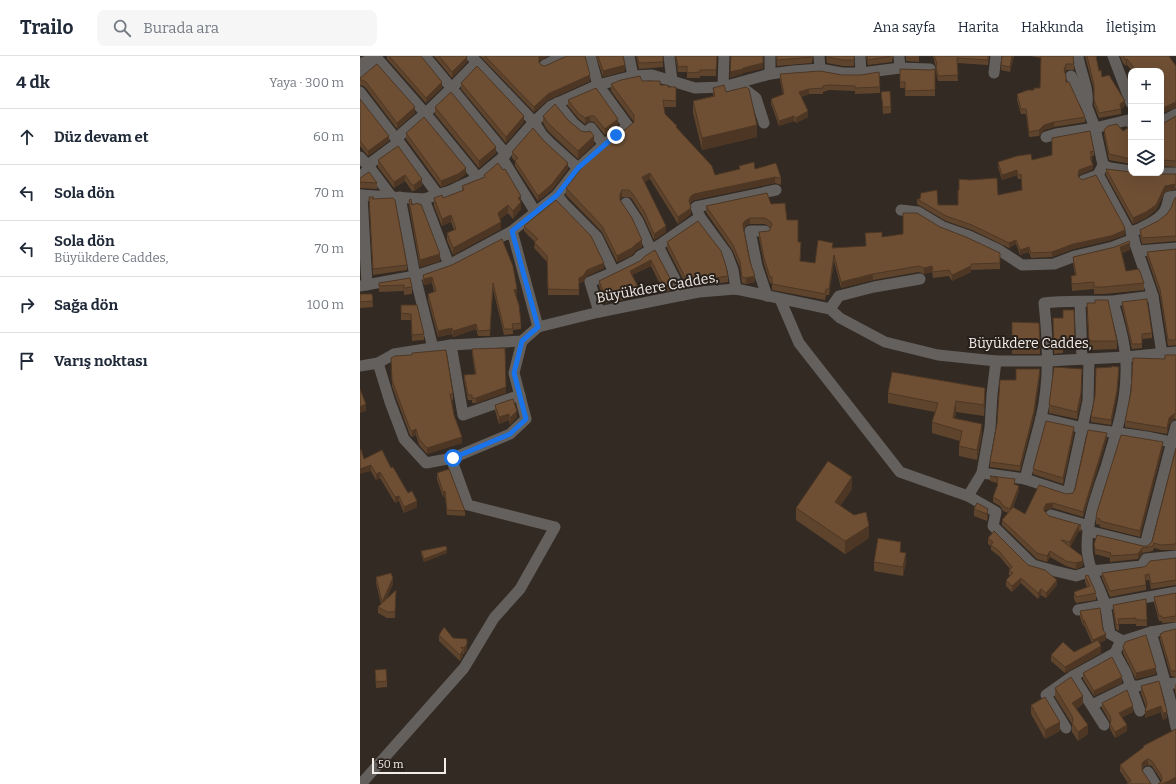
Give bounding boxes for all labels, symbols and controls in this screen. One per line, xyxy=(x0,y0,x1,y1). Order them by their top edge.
search box xyxy=(97,10,377,46)
text: Trailo xyxy=(20,16,73,39)
icon: search xyxy=(111,17,133,39)
text: Burada ara xyxy=(143,19,219,37)
text: Ana sayfa xyxy=(873,19,936,36)
text: Harita xyxy=(958,19,999,36)
text: Hakkında xyxy=(1021,19,1084,36)
text: İletişim xyxy=(1106,19,1156,36)
map controls xyxy=(1128,68,1164,176)
button: + xyxy=(1128,68,1164,104)
text: 4 dk xyxy=(16,72,50,93)
text: Yaya · 300 m xyxy=(269,75,344,90)
button: − xyxy=(1128,104,1164,140)
icon: ahead xyxy=(16,126,38,148)
route end xyxy=(607,126,625,144)
text: Düz devam et xyxy=(54,128,149,146)
text: 60 m xyxy=(313,129,344,144)
button: layers xyxy=(1128,140,1164,176)
icon: left xyxy=(16,182,38,204)
text: Sola dön xyxy=(54,184,115,202)
text: 70 m xyxy=(314,185,344,200)
text: Sola dön xyxy=(54,232,115,250)
icon: left xyxy=(16,238,38,260)
text: 70 m xyxy=(314,241,344,256)
text: Büyükdere Caddes, xyxy=(54,250,169,265)
street label: Büyükdere Caddes, xyxy=(595,268,719,307)
icon: right xyxy=(16,294,38,316)
text: Sağa dön xyxy=(54,296,118,314)
text: 100 m xyxy=(307,297,344,312)
street label: Büyükdere Caddes, xyxy=(968,335,1092,352)
icon: arrive xyxy=(16,350,38,372)
text: Varış noktası xyxy=(54,352,147,370)
route start xyxy=(444,449,462,467)
scale bar xyxy=(372,756,446,775)
text: 50 m xyxy=(378,758,404,771)

